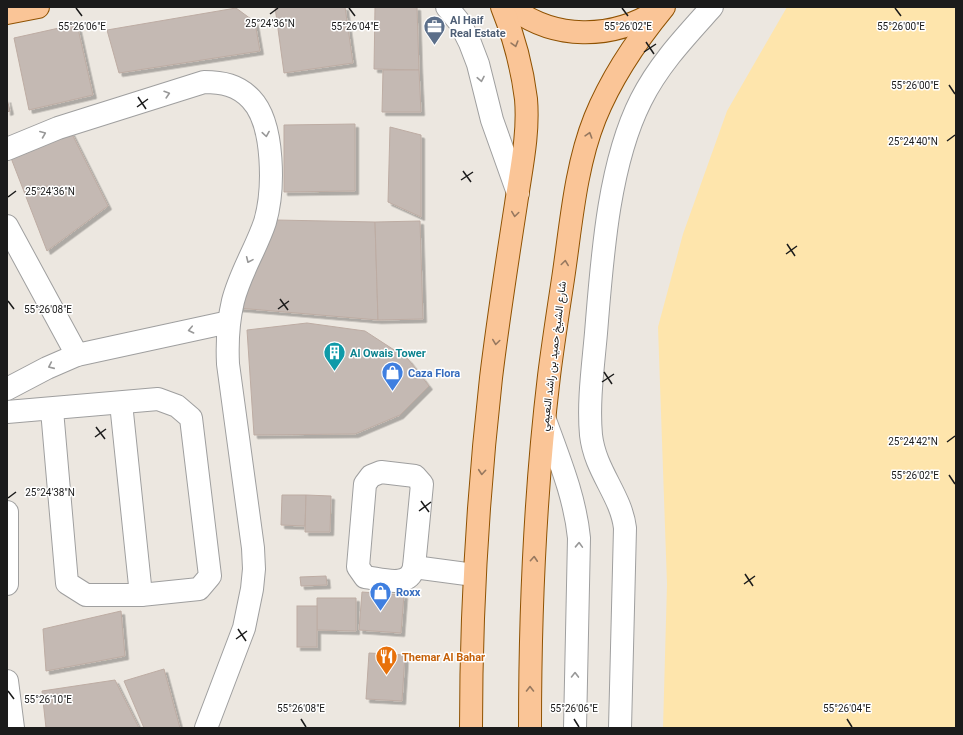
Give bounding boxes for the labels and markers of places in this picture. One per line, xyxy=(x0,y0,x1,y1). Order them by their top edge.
office icon: Al Haif Real Estate xyxy=(421,13,447,46)
place label: Al Haif Real Estate xyxy=(450,14,506,40)
building icon: Al Owais Tower xyxy=(321,340,347,373)
place label: Al Owais Tower xyxy=(350,347,426,360)
shop icon: Caza Flora xyxy=(380,360,406,393)
place label: Caza Flora xyxy=(408,367,460,380)
shop icon: Roxx xyxy=(368,579,394,612)
place label: Roxx xyxy=(396,586,421,599)
restaurant icon: Themar Al Bahar xyxy=(373,644,399,677)
place label: Themar Al Bahar xyxy=(402,651,485,664)

